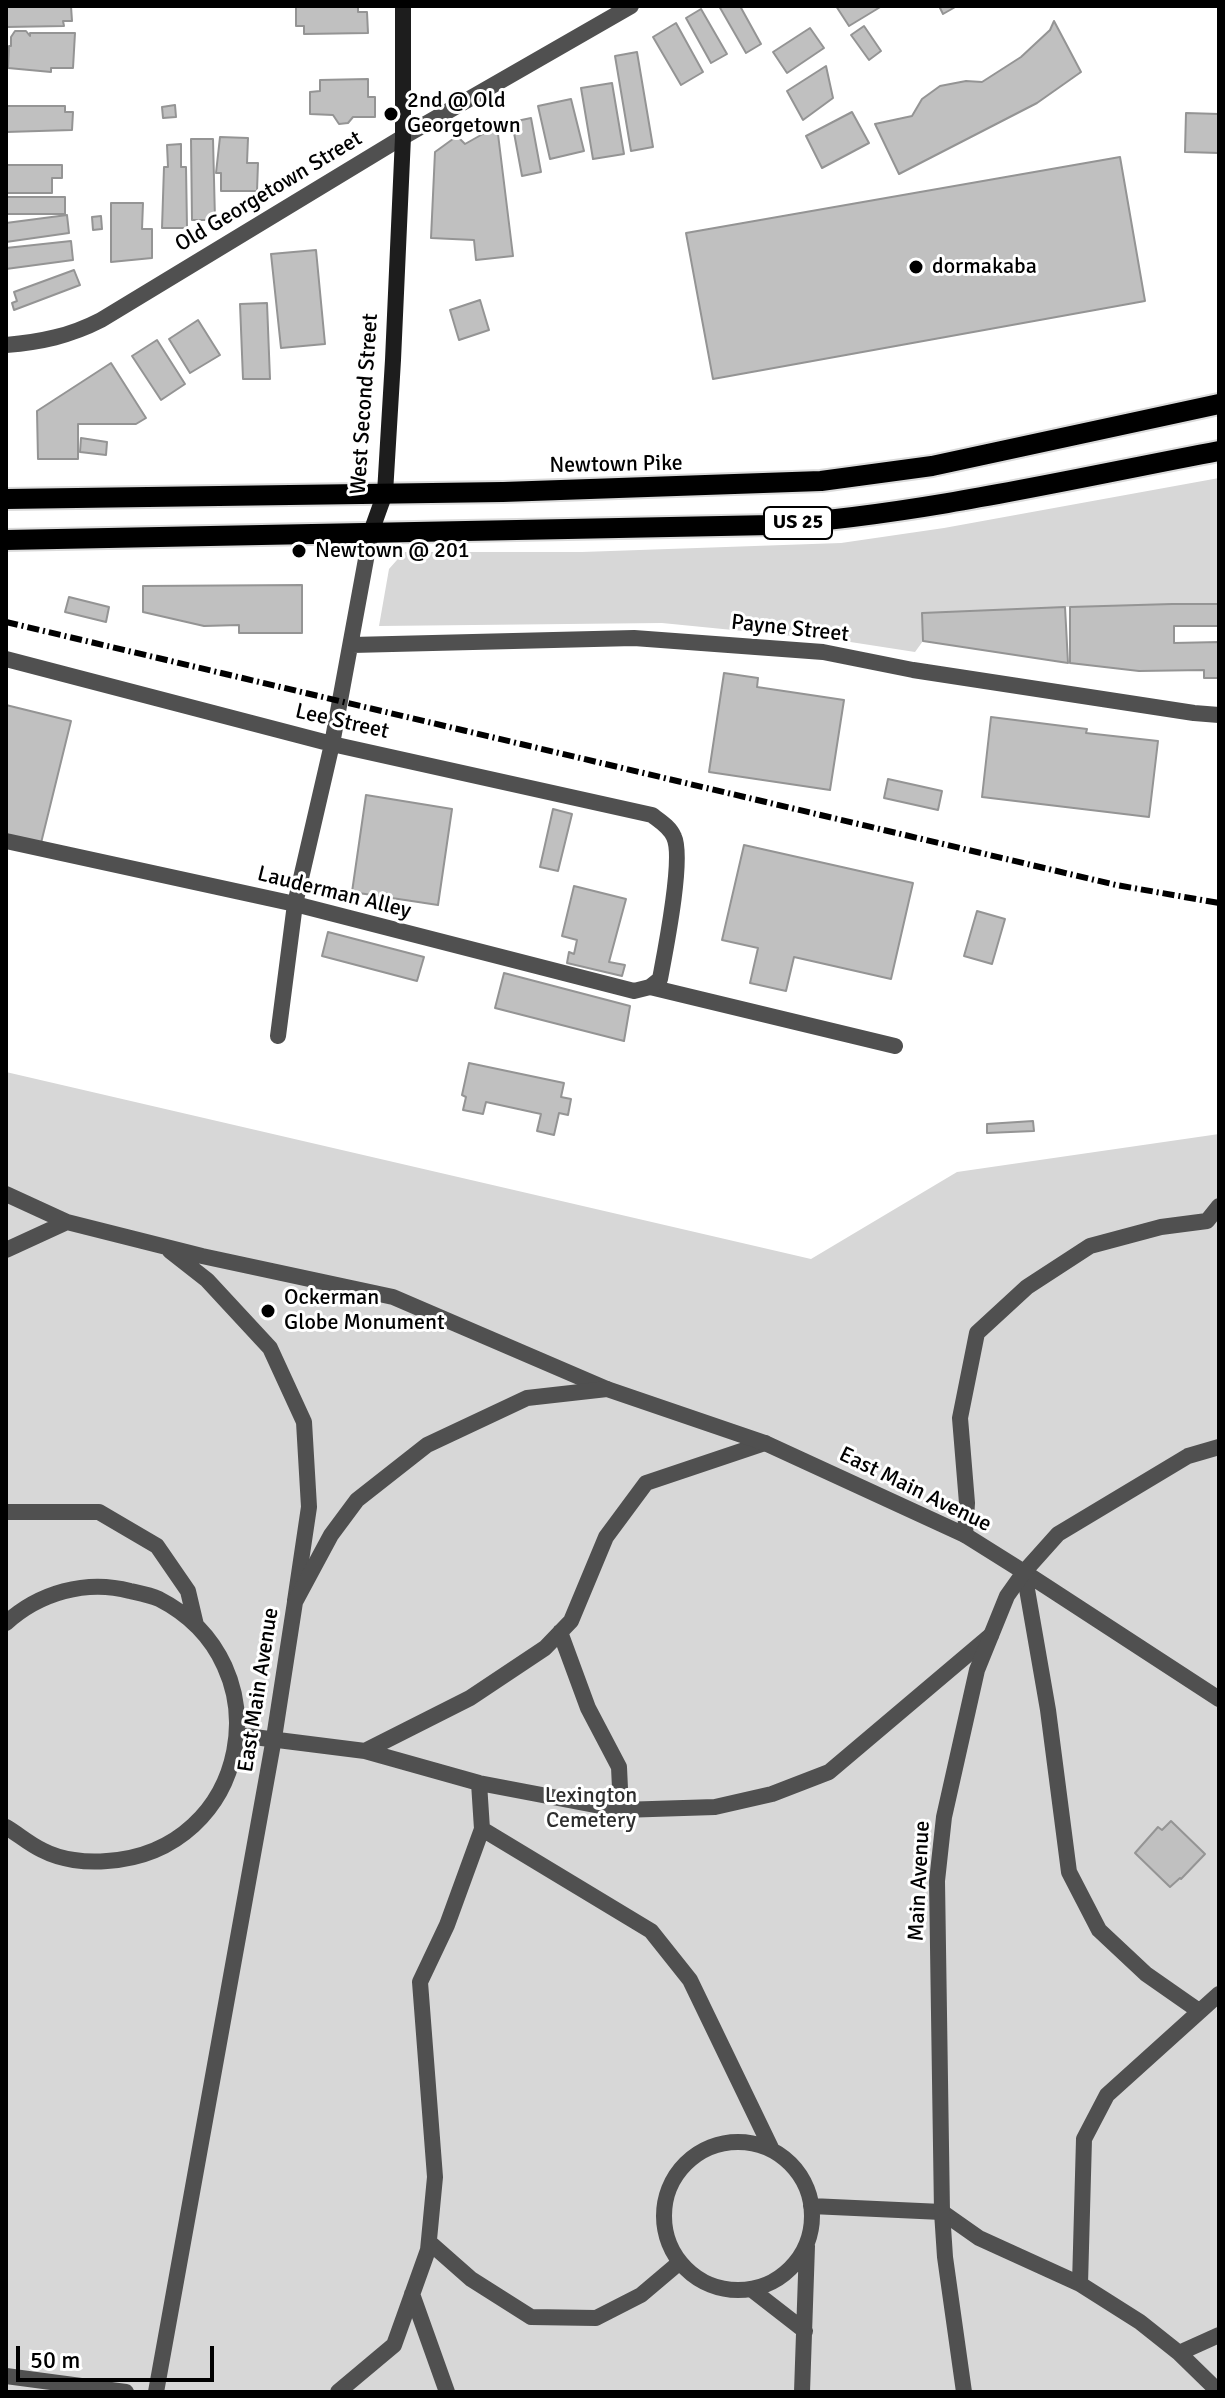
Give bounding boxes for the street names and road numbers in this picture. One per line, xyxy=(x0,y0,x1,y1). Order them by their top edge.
street label: Old Georgetown Street xyxy=(171,126,367,258)
street label: West Second Street xyxy=(345,312,385,496)
street label: Newtown Pike xyxy=(549,451,683,479)
road number: US 25 xyxy=(764,507,832,539)
street label: Payne Street xyxy=(730,610,850,648)
street label: Lee Street xyxy=(293,698,391,746)
street label: Lauderman Alley xyxy=(254,861,414,925)
street label: East Main Avenue xyxy=(835,1442,995,1538)
street label: East Main Avenue xyxy=(233,1606,285,1774)
street label: Main Avenue xyxy=(904,1820,936,1942)

